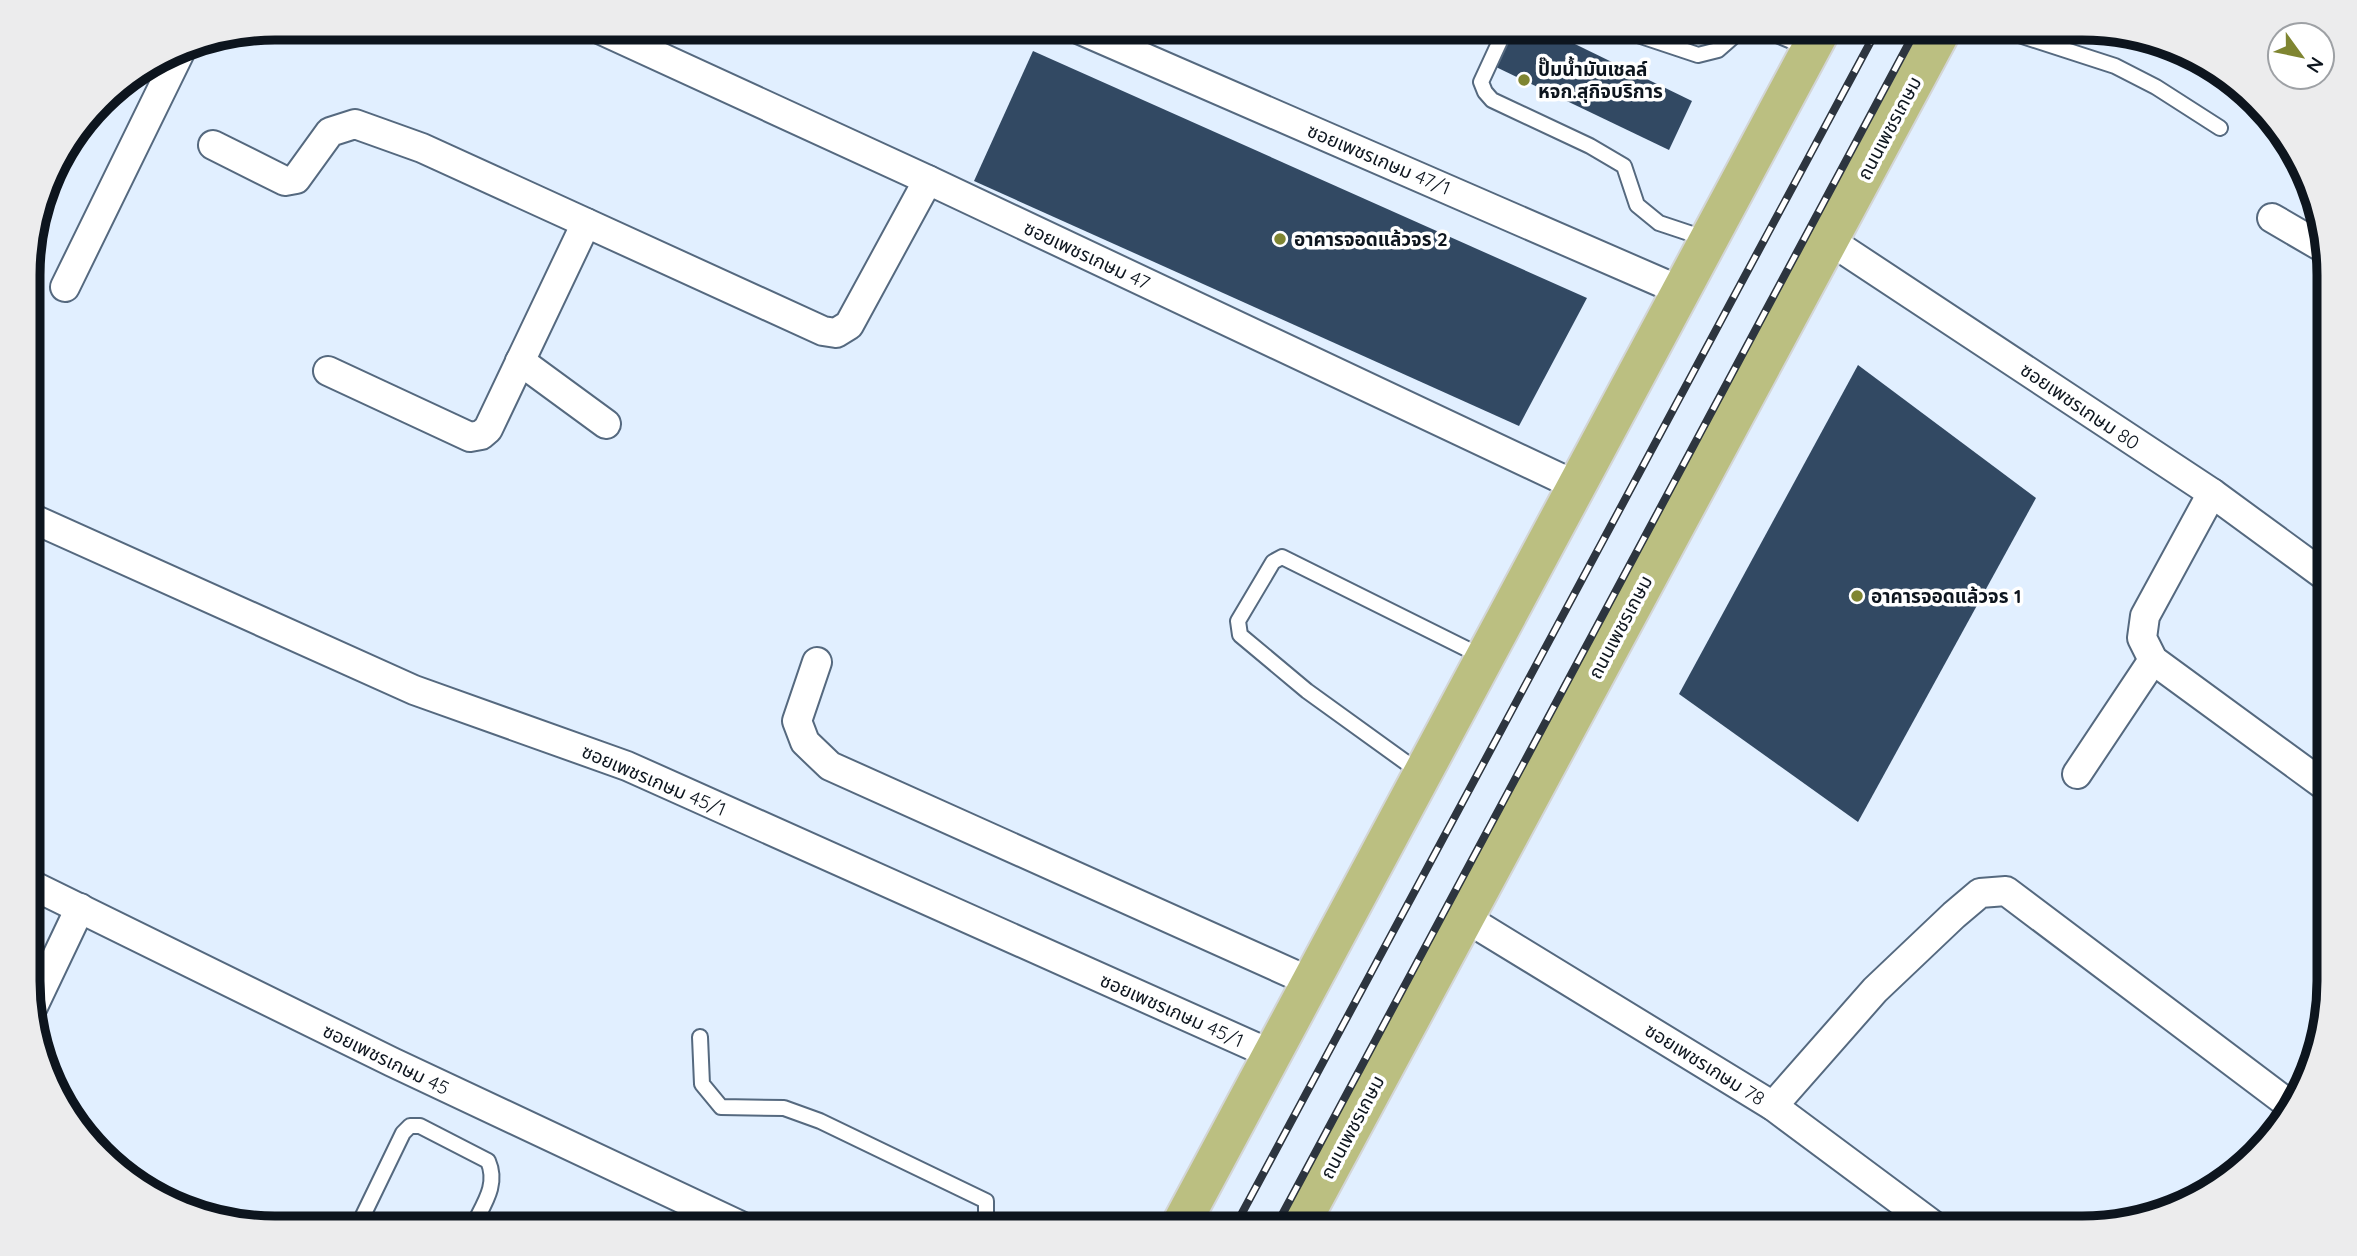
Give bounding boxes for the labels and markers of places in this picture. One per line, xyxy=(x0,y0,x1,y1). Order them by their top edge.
place label: ปั๊มน้ำมันเชลล์ หจก.สุกิจบริการ xyxy=(1538,56,1663,103)
marker: ปั๊มน้ำมันเชลล์ หจก.สุกิจบริการ xyxy=(1516,72,1532,88)
place label: อาคารจอดแล้วจร 2 xyxy=(1294,227,1448,251)
marker: อาคารจอดแล้วจร 2 xyxy=(1272,231,1288,247)
place label: อาคารจอดแล้วจร 1 xyxy=(1871,584,2021,608)
marker: อาคารจอดแล้วจร 1 xyxy=(1849,588,1865,604)

